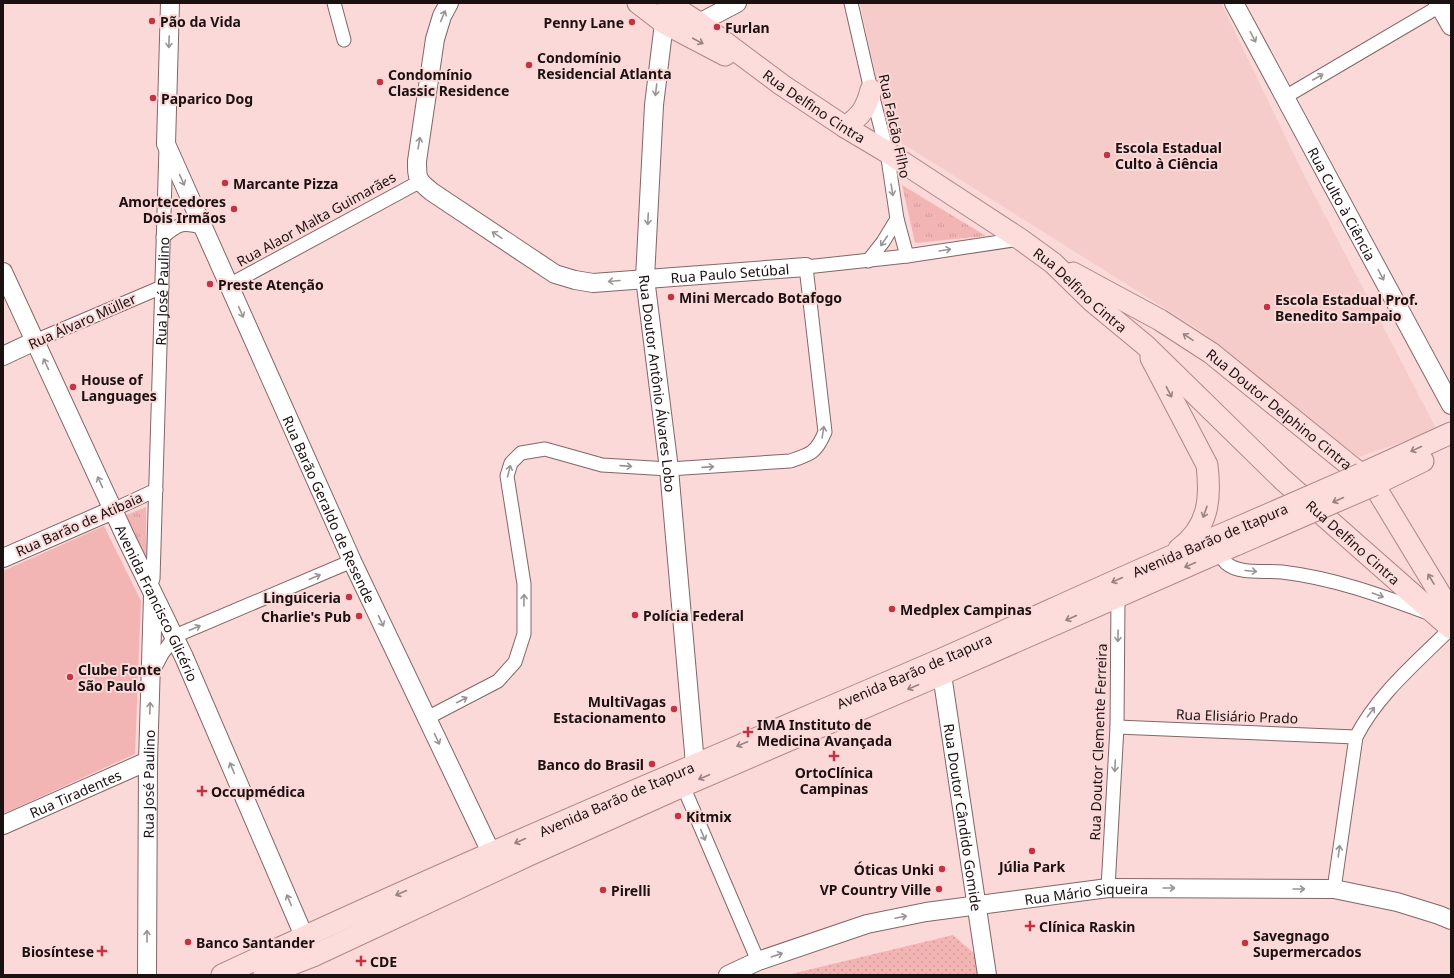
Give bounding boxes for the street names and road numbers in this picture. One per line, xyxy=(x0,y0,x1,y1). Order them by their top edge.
street label: Rua Delfino Cintra xyxy=(759,65,869,147)
street label: Rua Falcão Filho xyxy=(875,72,915,180)
street label: Rua Culto à Ciência xyxy=(1304,144,1381,264)
street label: Rua Alaor Malta Guimarães xyxy=(233,167,399,271)
street label: Rua José Paulino xyxy=(151,236,173,346)
street label: Rua Delfino Cintra xyxy=(1030,243,1131,336)
street label: Rua Paulo Setúbal xyxy=(670,259,790,287)
street label: Rua Doutor Antônio Álvares Lobo xyxy=(635,273,680,493)
street label: Rua Álvaro Müller xyxy=(25,289,139,353)
street label: Rua Doutor Delphino Cintra xyxy=(1203,344,1356,473)
street label: Rua Barão Geraldo de Resende xyxy=(279,412,380,606)
street label: Rua Barão de Atibaia xyxy=(13,487,145,561)
street label: Rua Delfino Cintra xyxy=(1302,495,1404,589)
street label: Avenida Barão de Itapura xyxy=(1129,499,1291,581)
street label: Avenida Francisco Glicério xyxy=(112,521,203,684)
street label: Avenida Barão de Itapura xyxy=(833,628,995,713)
street label: Rua Doutor Clemente Ferreira xyxy=(1085,643,1111,841)
street label: Rua Elisiário Prado xyxy=(1175,704,1299,728)
street label: Rua Doutor Cândido Gomide xyxy=(940,722,987,912)
street label: Rua José Paulino xyxy=(138,729,158,838)
street label: Avenida Barão de Itapura xyxy=(536,757,697,841)
street label: Rua Tiradentes xyxy=(26,764,124,822)
street label: Rua Mário Siqueira xyxy=(1023,878,1148,908)

